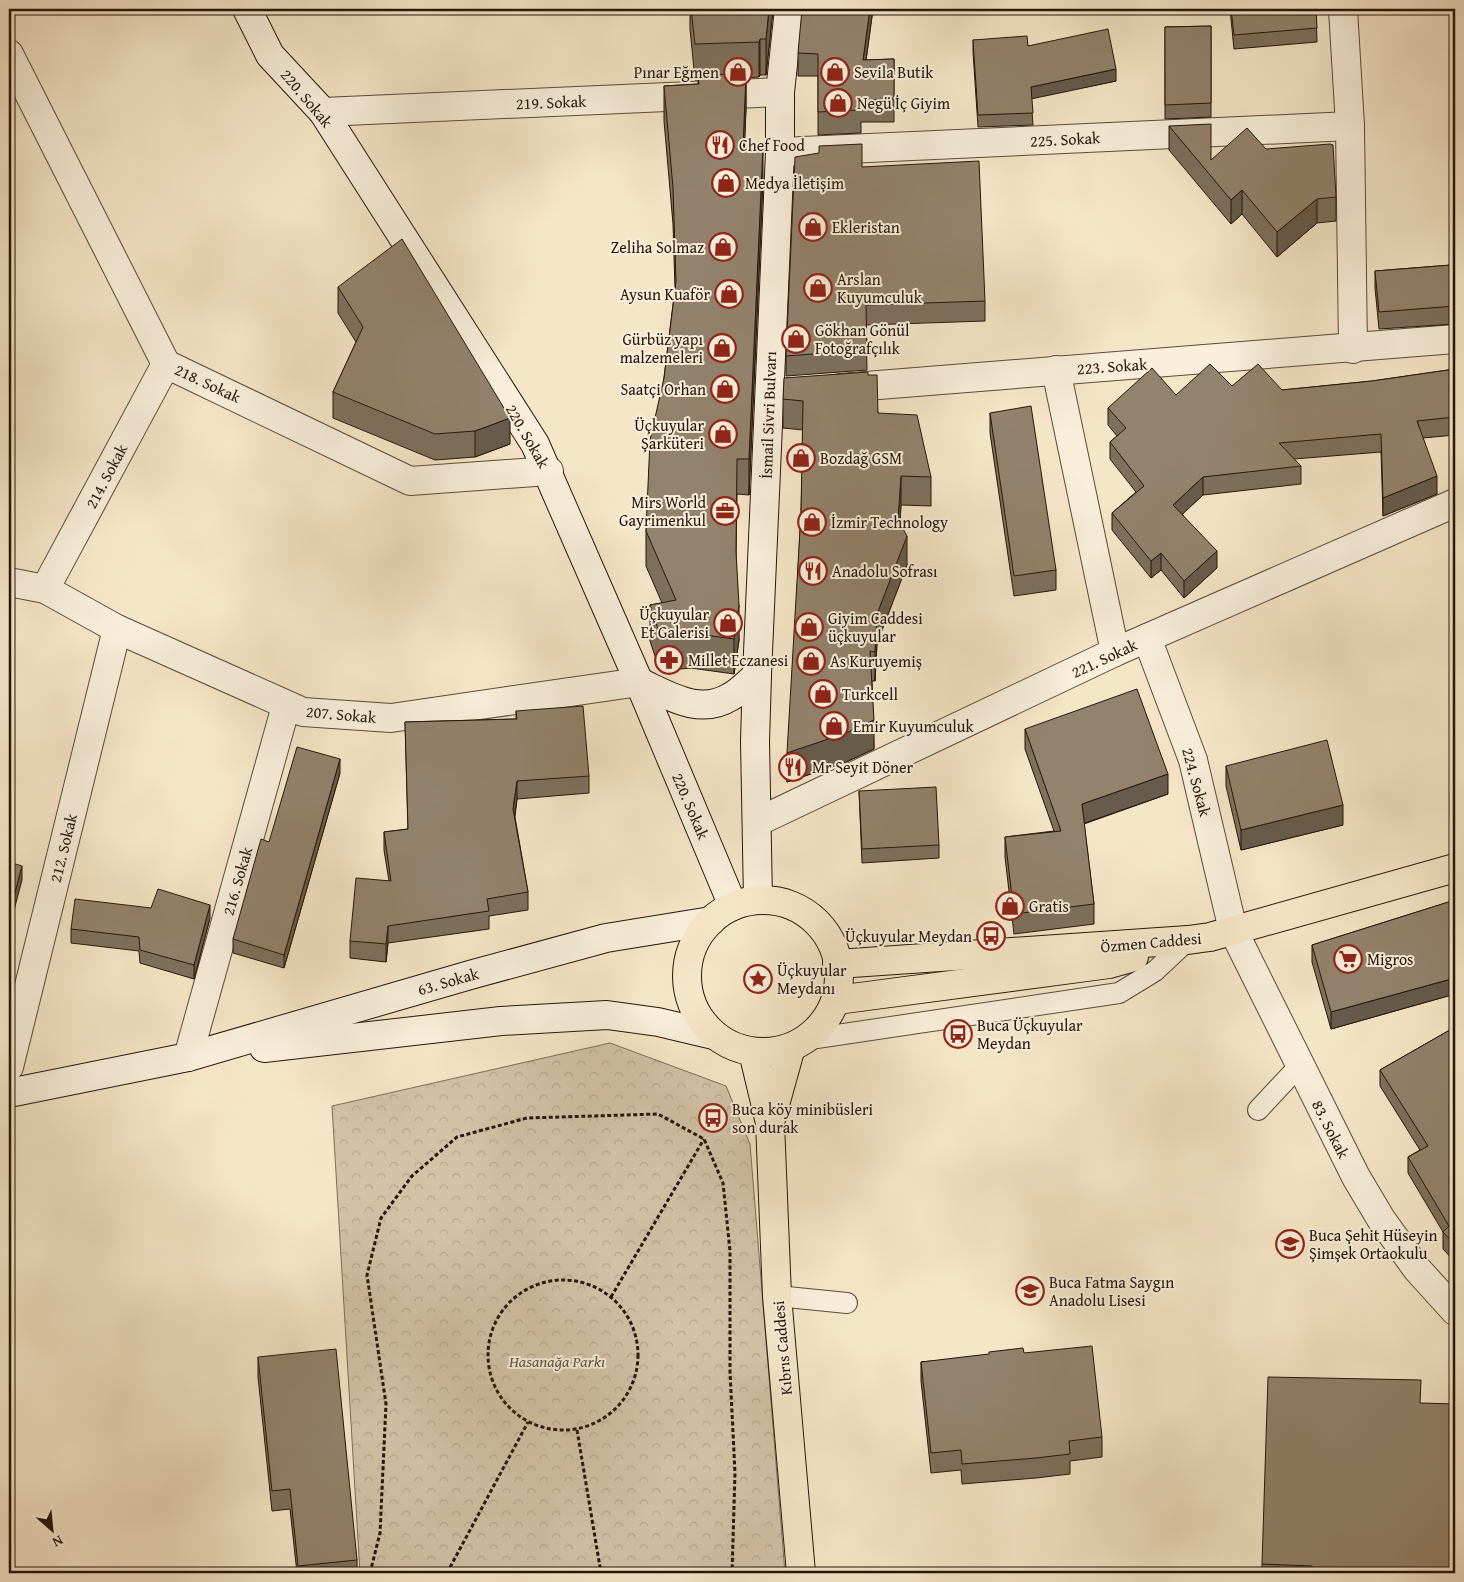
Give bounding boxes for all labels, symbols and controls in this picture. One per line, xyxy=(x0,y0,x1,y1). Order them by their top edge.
shop icon: Pınar Eğmen xyxy=(723,57,753,87)
shop icon: Sevila Butik xyxy=(820,57,850,87)
place label: Pınar Eğmen xyxy=(634,60,719,84)
place label: Sevila Butik xyxy=(854,60,934,84)
street label: 220. Sokak xyxy=(275,63,339,133)
shop icon: Negü İç Giyim xyxy=(823,88,853,118)
street label: 219. Sokak xyxy=(515,89,587,115)
place label: Negü İç Giyim xyxy=(857,91,950,115)
street label: 225. Sokak xyxy=(1029,125,1102,153)
restaurant icon: Chef Food xyxy=(705,130,735,160)
place label: Chef Food xyxy=(739,133,805,157)
shop icon: Medya İletişim xyxy=(711,168,741,198)
place label: Medya İletişim xyxy=(745,171,844,195)
shop icon: Ekleristan xyxy=(798,212,828,242)
place label: Ekleristan xyxy=(832,215,900,239)
shop icon: Zeliha Solmaz xyxy=(708,232,738,262)
place label: Zeliha Solmaz xyxy=(611,235,704,259)
place label: Arslan Kuyumculuk xyxy=(837,267,923,309)
shop icon: Arslan Kuyumculuk xyxy=(803,273,833,303)
shop icon: Aysun Kuaför xyxy=(714,279,744,309)
place label: Aysun Kuaför xyxy=(620,282,710,306)
place label: Gökhan Gönül Fotoğrafçılık xyxy=(815,318,910,360)
shop icon: Gökhan Gönül Fotoğrafçılık xyxy=(781,324,811,354)
place label: Gürbüz yapı malzemeleri xyxy=(620,327,704,369)
shop icon: Gürbüz yapı malzemeleri xyxy=(707,333,737,363)
street label: İsmail Sivri Bulvarı xyxy=(754,350,782,479)
street label: 223. Sokak xyxy=(1076,352,1149,380)
street label: 218. Sokak xyxy=(171,357,246,409)
shop icon: Saatçi Orhan xyxy=(710,374,740,404)
place label: Saatçi Orhan xyxy=(620,377,706,401)
street label: 220. Sokak xyxy=(500,400,556,473)
place label: Üçkuyular Şarküteri xyxy=(634,413,705,455)
shop icon: Üçkuyular Şarküteri xyxy=(708,419,738,449)
street label: 214. Sokak xyxy=(79,439,134,513)
shop icon: Bozdağ GSM xyxy=(786,443,816,473)
place label: Bozdağ GSM xyxy=(820,446,902,470)
place label: Mirs World Gayrimenkul xyxy=(619,490,707,532)
office icon: Mirs World Gayrimenkul xyxy=(710,496,740,526)
shop icon: İzmir Technology xyxy=(797,507,827,537)
place label: İzmir Technology xyxy=(831,510,948,534)
restaurant icon: Anadolu Sofrası xyxy=(798,556,828,586)
place label: Anadolu Sofrası xyxy=(832,559,938,583)
place label: Üçkuyular Et Galerisi xyxy=(639,602,710,644)
place label: Giyim Caddesi üçkuyular xyxy=(828,606,923,648)
shop icon: Üçkuyular Et Galerisi xyxy=(713,608,743,638)
shop icon: Giyim Caddesi üçkuyular xyxy=(794,612,824,642)
street label: 221. Sokak xyxy=(1067,632,1142,684)
pharmacy icon: Millet Eczanesi xyxy=(654,645,684,675)
shop icon: As Kuruyemiş xyxy=(796,646,826,676)
place label: Millet Eczanesi xyxy=(688,648,789,672)
place label: As Kuruyemiş xyxy=(830,649,922,673)
shop icon: Turkcell xyxy=(808,679,838,709)
place label: Turkcell xyxy=(842,682,898,706)
street label: 207. Sokak xyxy=(305,699,378,729)
shop icon: Emir Kuyumculuk xyxy=(819,711,849,741)
place label: Emir Kuyumculuk xyxy=(853,714,974,738)
street label: 224. Sokak xyxy=(1176,745,1218,820)
restaurant icon: Mr Seyit Döner xyxy=(778,752,808,782)
place label: Mr Seyit Döner xyxy=(812,755,914,779)
street label: 220. Sokak xyxy=(666,769,716,844)
street label: 212. Sokak xyxy=(43,810,83,885)
street label: 216. Sokak xyxy=(216,843,258,918)
shop icon: Gratis xyxy=(995,891,1025,921)
place label: Gratis xyxy=(1029,894,1069,918)
bus stop icon: Üçkuyular Meydan xyxy=(976,921,1006,951)
place label: Üçkuyular Meydan xyxy=(845,924,972,948)
street label: Özmen Caddesi xyxy=(1099,926,1203,958)
supermarket icon: Migros xyxy=(1333,944,1363,974)
place label: Migros xyxy=(1367,947,1413,971)
place label: Üçkuyular Meydanı xyxy=(777,958,847,1000)
street label: 63. Sokak xyxy=(415,961,482,1001)
place icon: Üçkuyular Meydanı xyxy=(743,964,773,994)
place label: Buca Üçkuyular Meydan xyxy=(977,1013,1083,1055)
bus stop icon: Buca Üçkuyular Meydan xyxy=(943,1019,973,1049)
street label: 83. Sokak xyxy=(1306,1096,1356,1163)
place label: Buca köy minibüsleri son durak xyxy=(732,1097,874,1139)
bus stop icon: Buca köy minibüsleri son durak xyxy=(698,1103,728,1133)
place label: Buca Şehit Hüseyin Şimşek Ortaokulu xyxy=(1309,1223,1437,1265)
school or university icon: Buca Şehit Hüseyin Şimşek Ortaokulu xyxy=(1275,1229,1305,1259)
place label: Buca Fatma Saygın Anadolu Lisesi xyxy=(1049,1270,1174,1312)
school or university icon: Buca Fatma Saygın Anadolu Lisesi xyxy=(1015,1276,1045,1306)
street label: Kıbrıs Caddesi xyxy=(766,1299,798,1396)
park label: Hasanağa Parkı xyxy=(508,1349,605,1373)
north arrow xyxy=(28,1504,78,1554)
text: N xyxy=(49,1531,67,1553)

